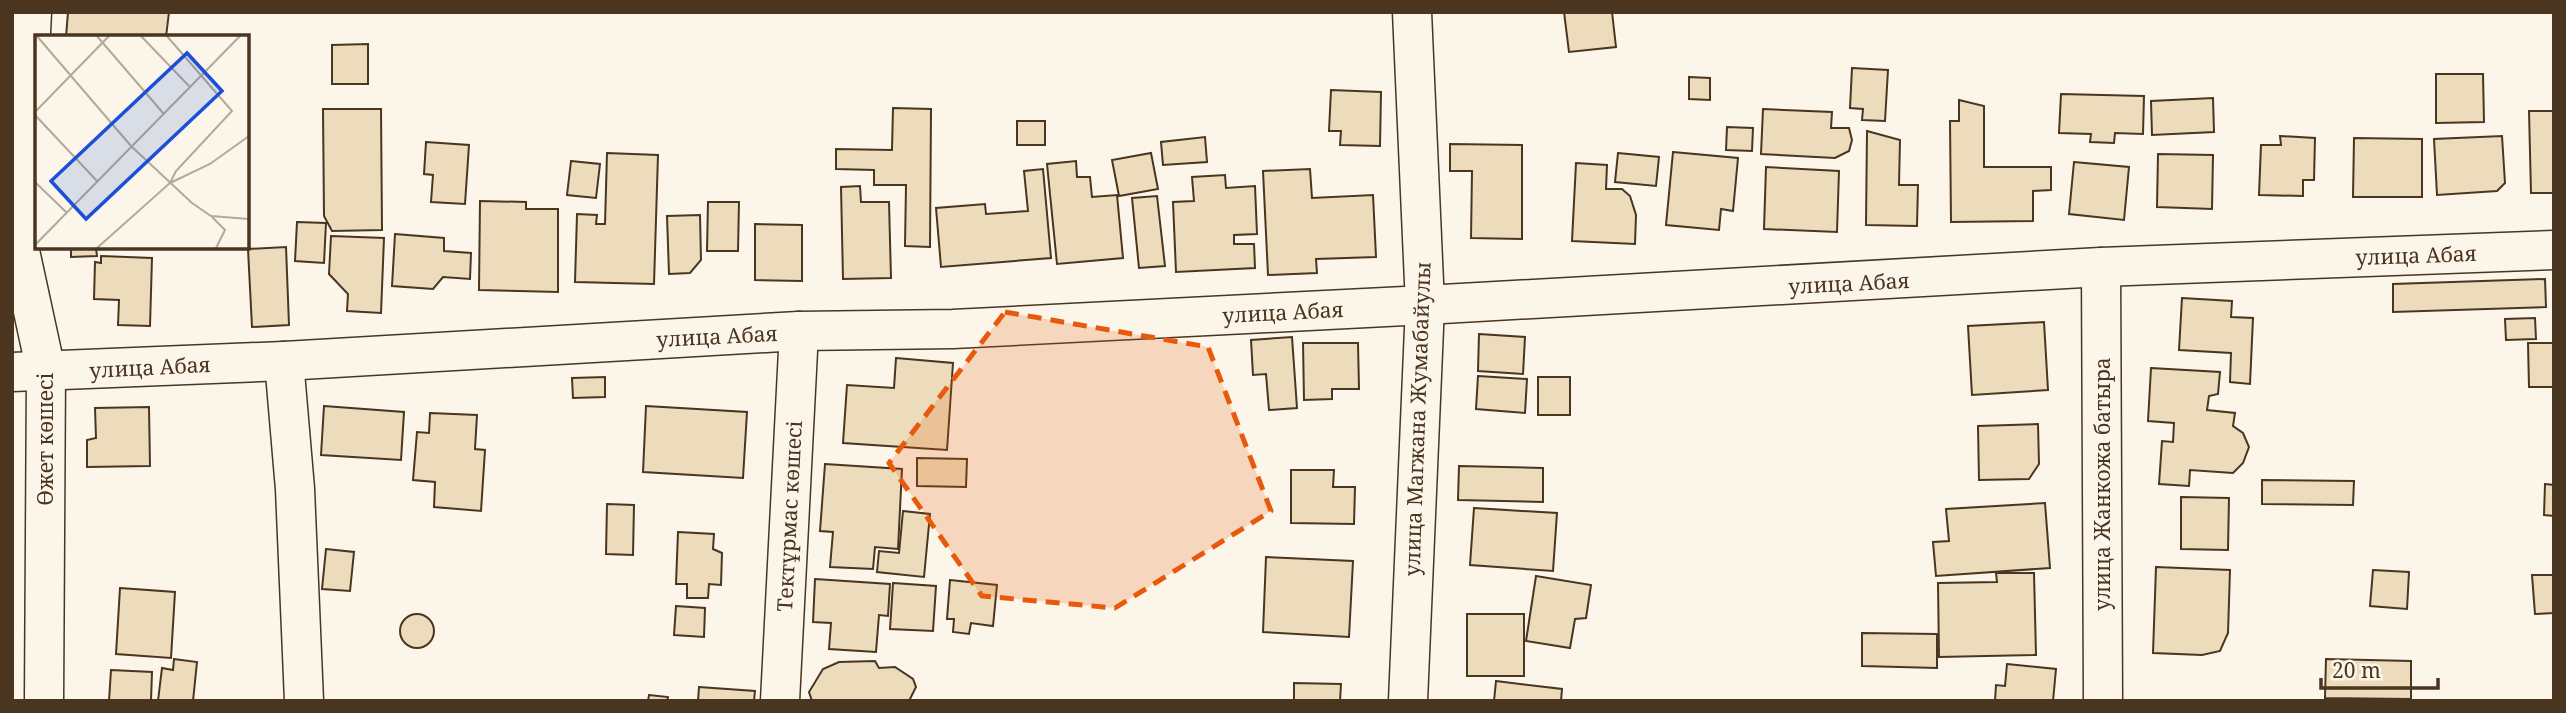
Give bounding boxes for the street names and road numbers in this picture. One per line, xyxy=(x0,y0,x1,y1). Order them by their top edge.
street label: улица Абая xyxy=(2355,239,2477,271)
street label: улица Магжана Жумабайулы xyxy=(1398,261,1436,577)
street label: улица Абая xyxy=(1788,266,1910,300)
street label: улица Абая xyxy=(1222,295,1344,329)
street label: улица Абая xyxy=(656,319,778,353)
street label: улица Абая xyxy=(89,350,211,384)
street label: улица Жанкожа батыра xyxy=(2088,357,2116,611)
street label: Өжет көшесі xyxy=(31,372,59,506)
street label: Тектұрмас көшесі xyxy=(770,420,808,612)

